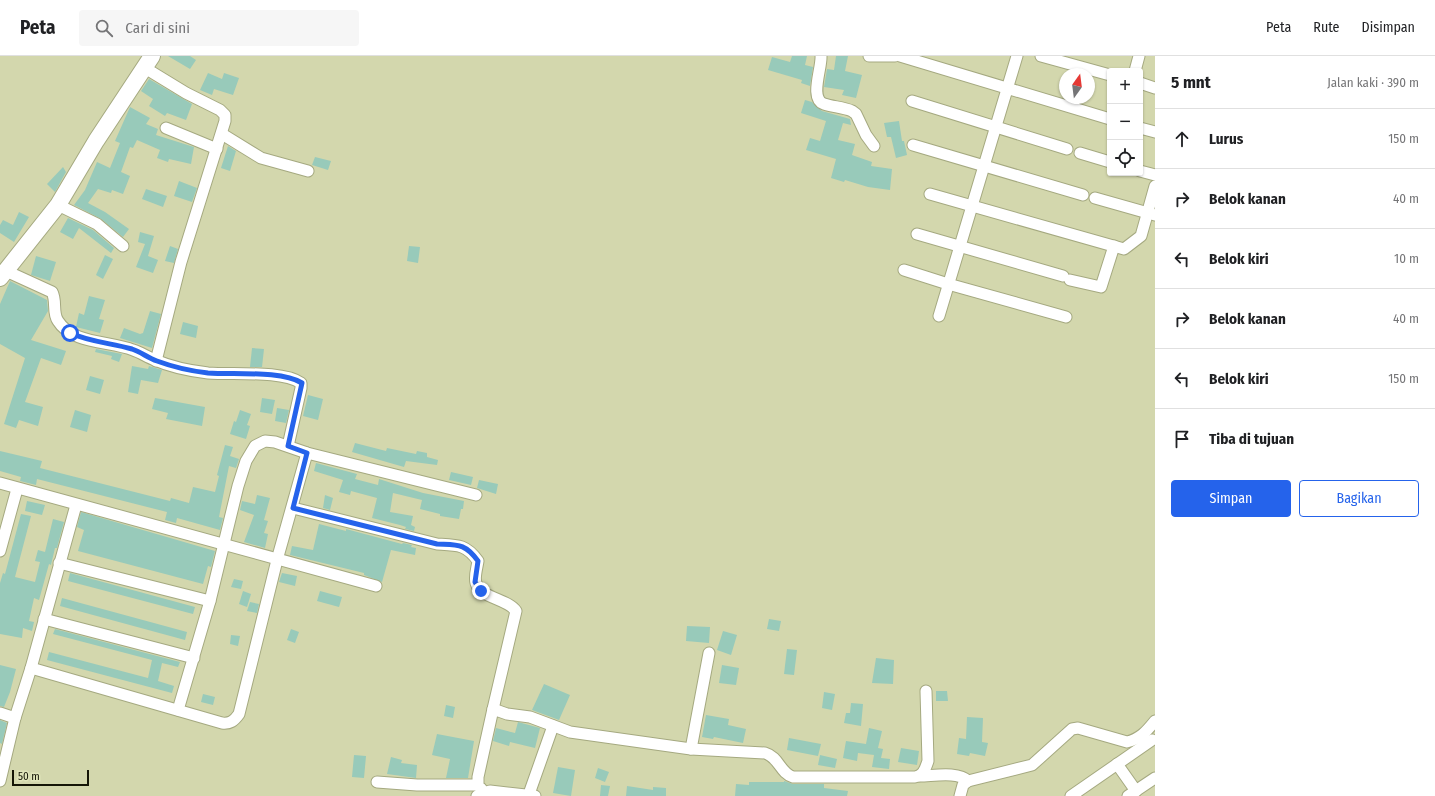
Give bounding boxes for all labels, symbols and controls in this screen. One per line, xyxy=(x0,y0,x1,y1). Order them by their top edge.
search box xyxy=(79,10,359,46)
text: Peta xyxy=(20,16,55,39)
icon: search xyxy=(93,17,115,39)
text: Cari di sini xyxy=(125,19,190,37)
text: Peta xyxy=(1266,19,1291,36)
text: Rute xyxy=(1313,19,1340,36)
text: Disimpan xyxy=(1362,19,1415,36)
north arrow xyxy=(1059,68,1095,104)
map controls xyxy=(1107,68,1143,176)
button: + xyxy=(1107,68,1143,104)
text: 5 mnt xyxy=(1171,72,1211,93)
text: Jalan kaki · 390 m xyxy=(1327,75,1419,90)
button: − xyxy=(1107,104,1143,140)
icon: ahead xyxy=(1171,128,1193,150)
text: Lurus xyxy=(1209,130,1243,148)
text: 150 m xyxy=(1388,131,1419,146)
button: locate xyxy=(1107,140,1143,176)
icon: right xyxy=(1171,188,1193,210)
text: Belok kanan xyxy=(1209,190,1286,208)
text: 40 m xyxy=(1393,191,1419,206)
icon: left xyxy=(1171,248,1193,270)
text: Belok kiri xyxy=(1209,250,1269,268)
text: 10 m xyxy=(1394,251,1419,266)
icon: right xyxy=(1171,308,1193,330)
text: Belok kanan xyxy=(1209,310,1286,328)
text: 40 m xyxy=(1393,311,1419,326)
route start xyxy=(61,324,79,342)
icon: left xyxy=(1171,368,1193,390)
text: Belok kiri xyxy=(1209,370,1269,388)
text: 150 m xyxy=(1388,371,1419,386)
icon: arrive xyxy=(1171,428,1193,450)
text: Tiba di tujuan xyxy=(1209,430,1294,448)
button: Simpan xyxy=(1171,480,1291,517)
button: Bagikan xyxy=(1299,480,1419,517)
route end xyxy=(472,582,490,600)
scale bar xyxy=(12,768,89,787)
text: 50 m xyxy=(18,770,40,783)

